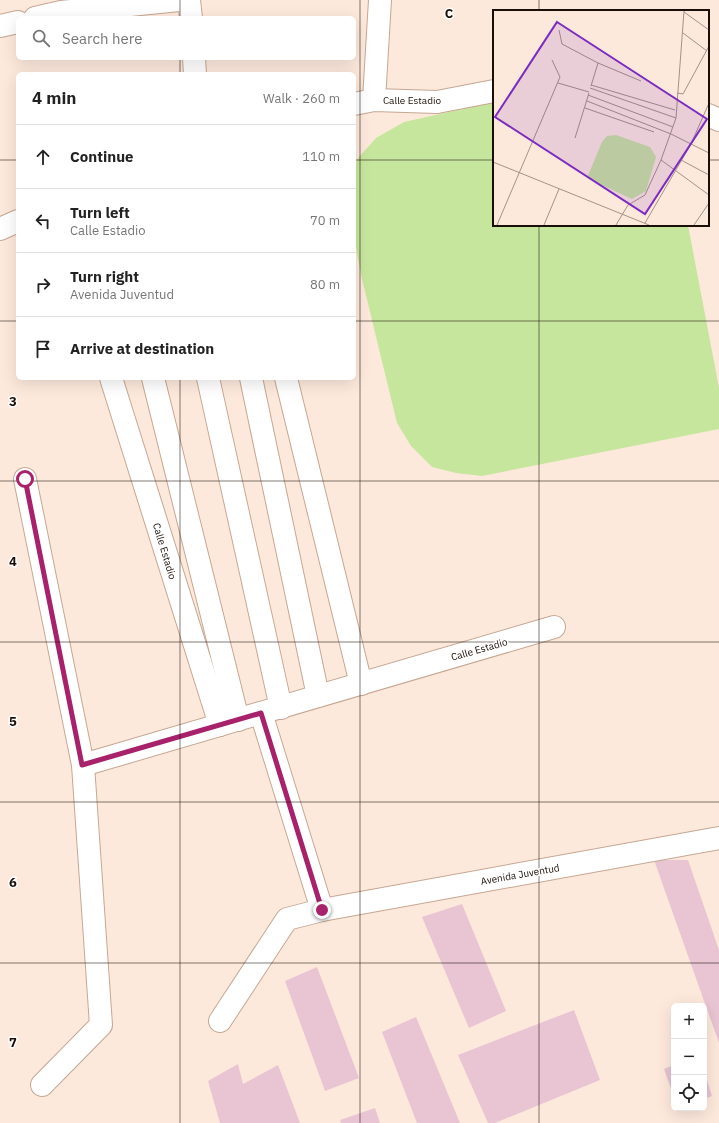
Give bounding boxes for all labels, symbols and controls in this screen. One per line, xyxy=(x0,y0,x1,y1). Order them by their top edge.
text: C xyxy=(445,5,454,22)
inset map xyxy=(493,10,709,226)
search box xyxy=(16,16,356,60)
icon: search xyxy=(30,27,52,49)
text: Search here xyxy=(62,29,142,48)
text: 4 min xyxy=(32,87,76,109)
text: Walk · 260 m xyxy=(263,90,340,107)
street label: Calle Estadio xyxy=(383,94,441,107)
icon: ahead xyxy=(32,146,54,168)
text: Continue xyxy=(70,147,134,166)
text: 110 m xyxy=(302,148,340,165)
text: Turn left xyxy=(70,203,130,222)
icon: left xyxy=(32,210,54,232)
text: 70 m xyxy=(310,212,340,229)
text: Calle Estadio xyxy=(70,222,146,239)
text: Turn right xyxy=(70,267,139,286)
icon: right xyxy=(32,274,54,296)
text: 80 m xyxy=(310,276,340,293)
text: Avenida Juventud xyxy=(70,286,174,303)
icon: arrive xyxy=(32,338,54,360)
text: Arrive at destination xyxy=(70,339,214,358)
text: 3 xyxy=(9,393,17,410)
route start xyxy=(16,470,34,488)
street label: Calle Estadio xyxy=(150,521,179,581)
text: 4 xyxy=(9,553,17,570)
street label: Calle Estadio xyxy=(449,635,509,664)
text: 5 xyxy=(9,713,17,730)
street label: Avenida Juventud xyxy=(480,861,561,888)
text: 6 xyxy=(9,874,17,891)
route end xyxy=(313,901,331,919)
map controls xyxy=(671,1003,707,1111)
button: + xyxy=(671,1003,707,1039)
text: 7 xyxy=(9,1034,17,1051)
button: − xyxy=(671,1039,707,1075)
button: locate xyxy=(671,1075,707,1111)

